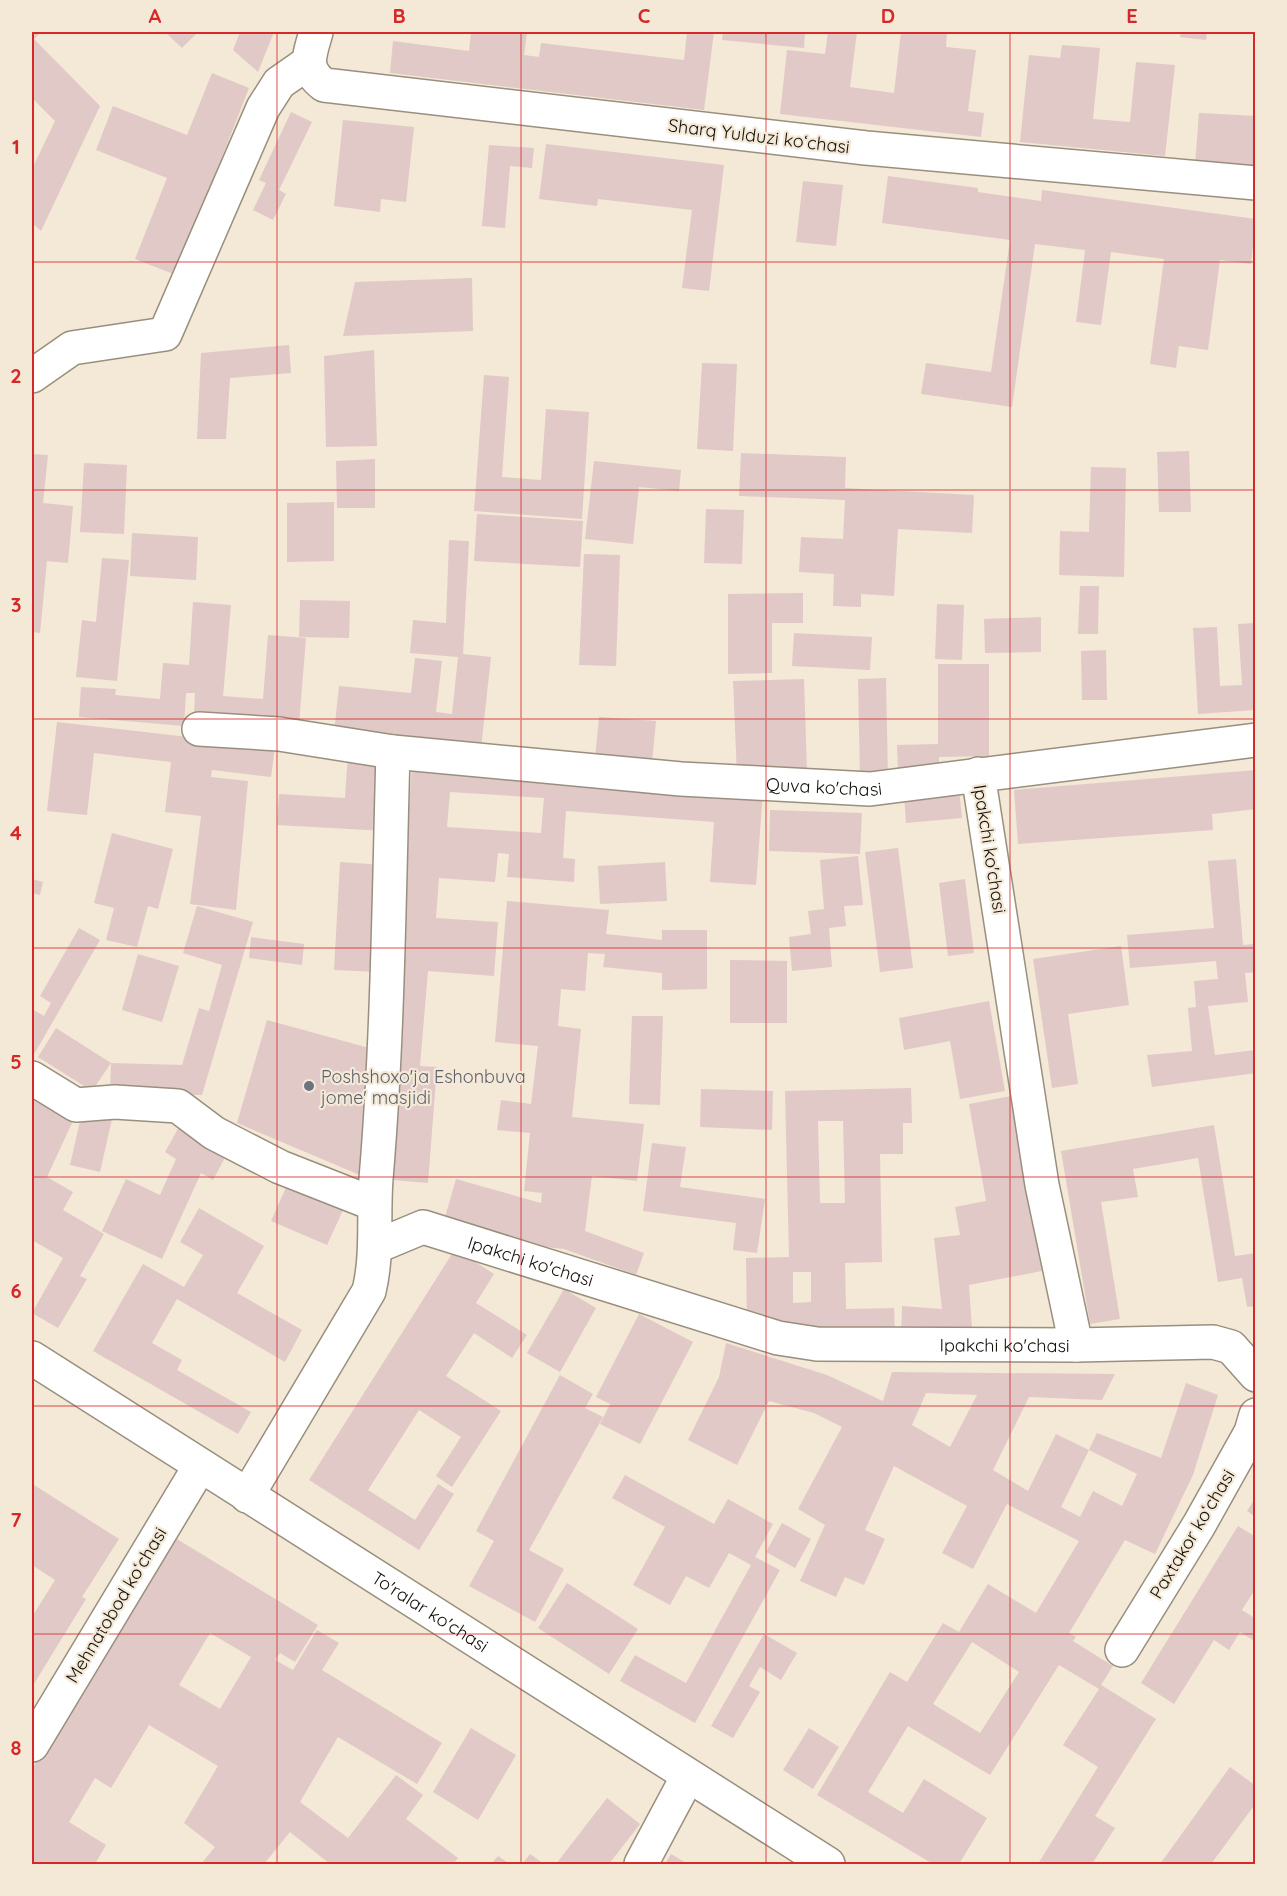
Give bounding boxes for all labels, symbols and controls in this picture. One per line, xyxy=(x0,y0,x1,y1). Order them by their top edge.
text: A xyxy=(149,3,162,28)
text: B xyxy=(392,3,406,28)
text: C xyxy=(638,3,651,28)
text: D xyxy=(881,3,895,28)
text: E xyxy=(1126,3,1138,28)
street label: Sharq Yulduzi koʻchasi xyxy=(667,113,851,159)
text: 1 xyxy=(12,134,20,159)
text: 2 xyxy=(10,363,22,388)
text: 3 xyxy=(11,592,21,617)
street label: Quva ko'chasi xyxy=(765,772,883,800)
street label: Ipakchi ko'chasi xyxy=(968,783,1012,915)
text: 4 xyxy=(10,820,22,845)
text: 5 xyxy=(10,1049,22,1074)
place label: Poshshoxo'ja Eshonbuva jome' masjidi xyxy=(320,1065,526,1109)
marker: Poshshoxo'ja Eshonbuva jome' masjidi xyxy=(302,1079,316,1093)
street label: Ipakchi ko'chasi xyxy=(465,1230,596,1291)
text: 6 xyxy=(10,1278,22,1303)
street label: Ipakchi ko'chasi xyxy=(939,1333,1070,1356)
street label: Paxtakor koʻchasi xyxy=(1144,1465,1240,1603)
text: 7 xyxy=(11,1507,22,1532)
street label: Mehnatobod koʻchasi xyxy=(60,1523,172,1687)
street label: To'ralar ko'chasi xyxy=(368,1566,493,1657)
text: 8 xyxy=(11,1735,22,1760)

